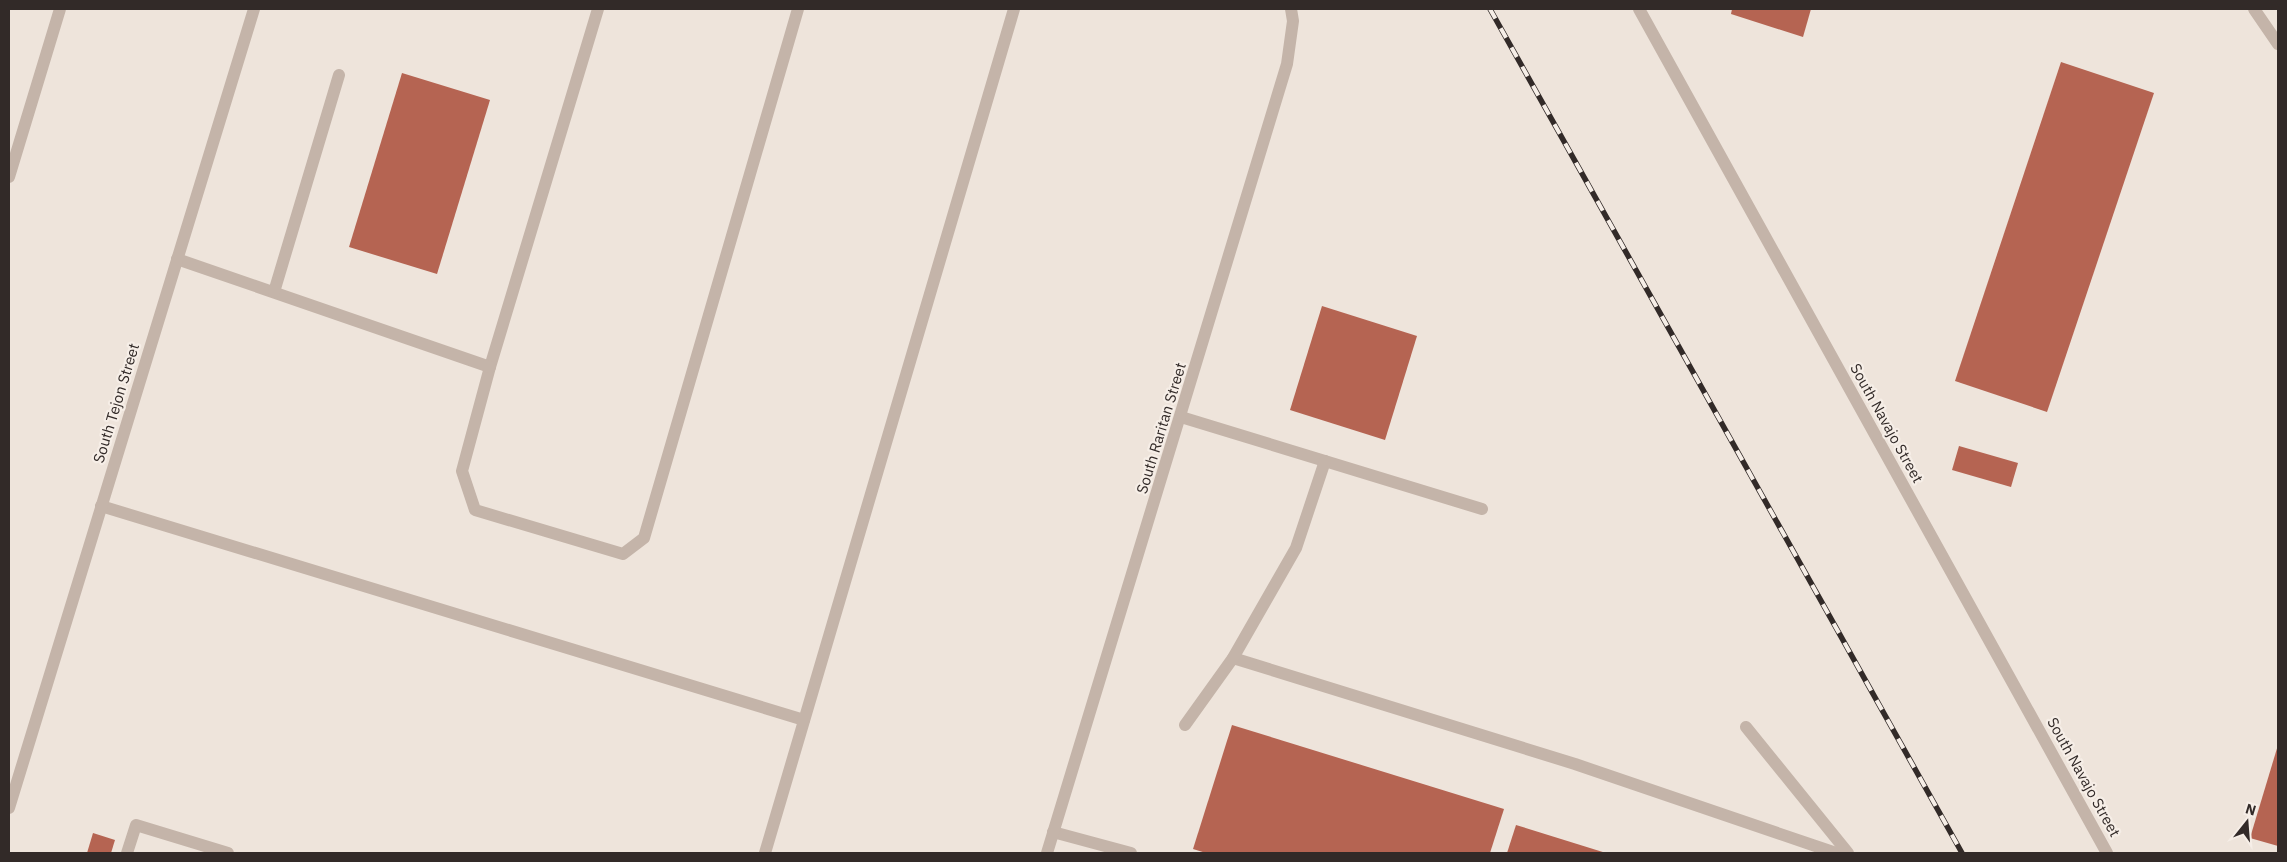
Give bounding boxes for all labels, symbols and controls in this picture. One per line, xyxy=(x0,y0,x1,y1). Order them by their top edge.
street label: South Tejon Street xyxy=(89,341,143,465)
street label: South Raritan Street xyxy=(1132,360,1190,496)
street label: South Navajo Street xyxy=(1846,360,1928,486)
street label: South Navajo Street xyxy=(2043,714,2125,840)
north arrow xyxy=(2222,797,2272,847)
text: N xyxy=(2243,799,2258,820)

